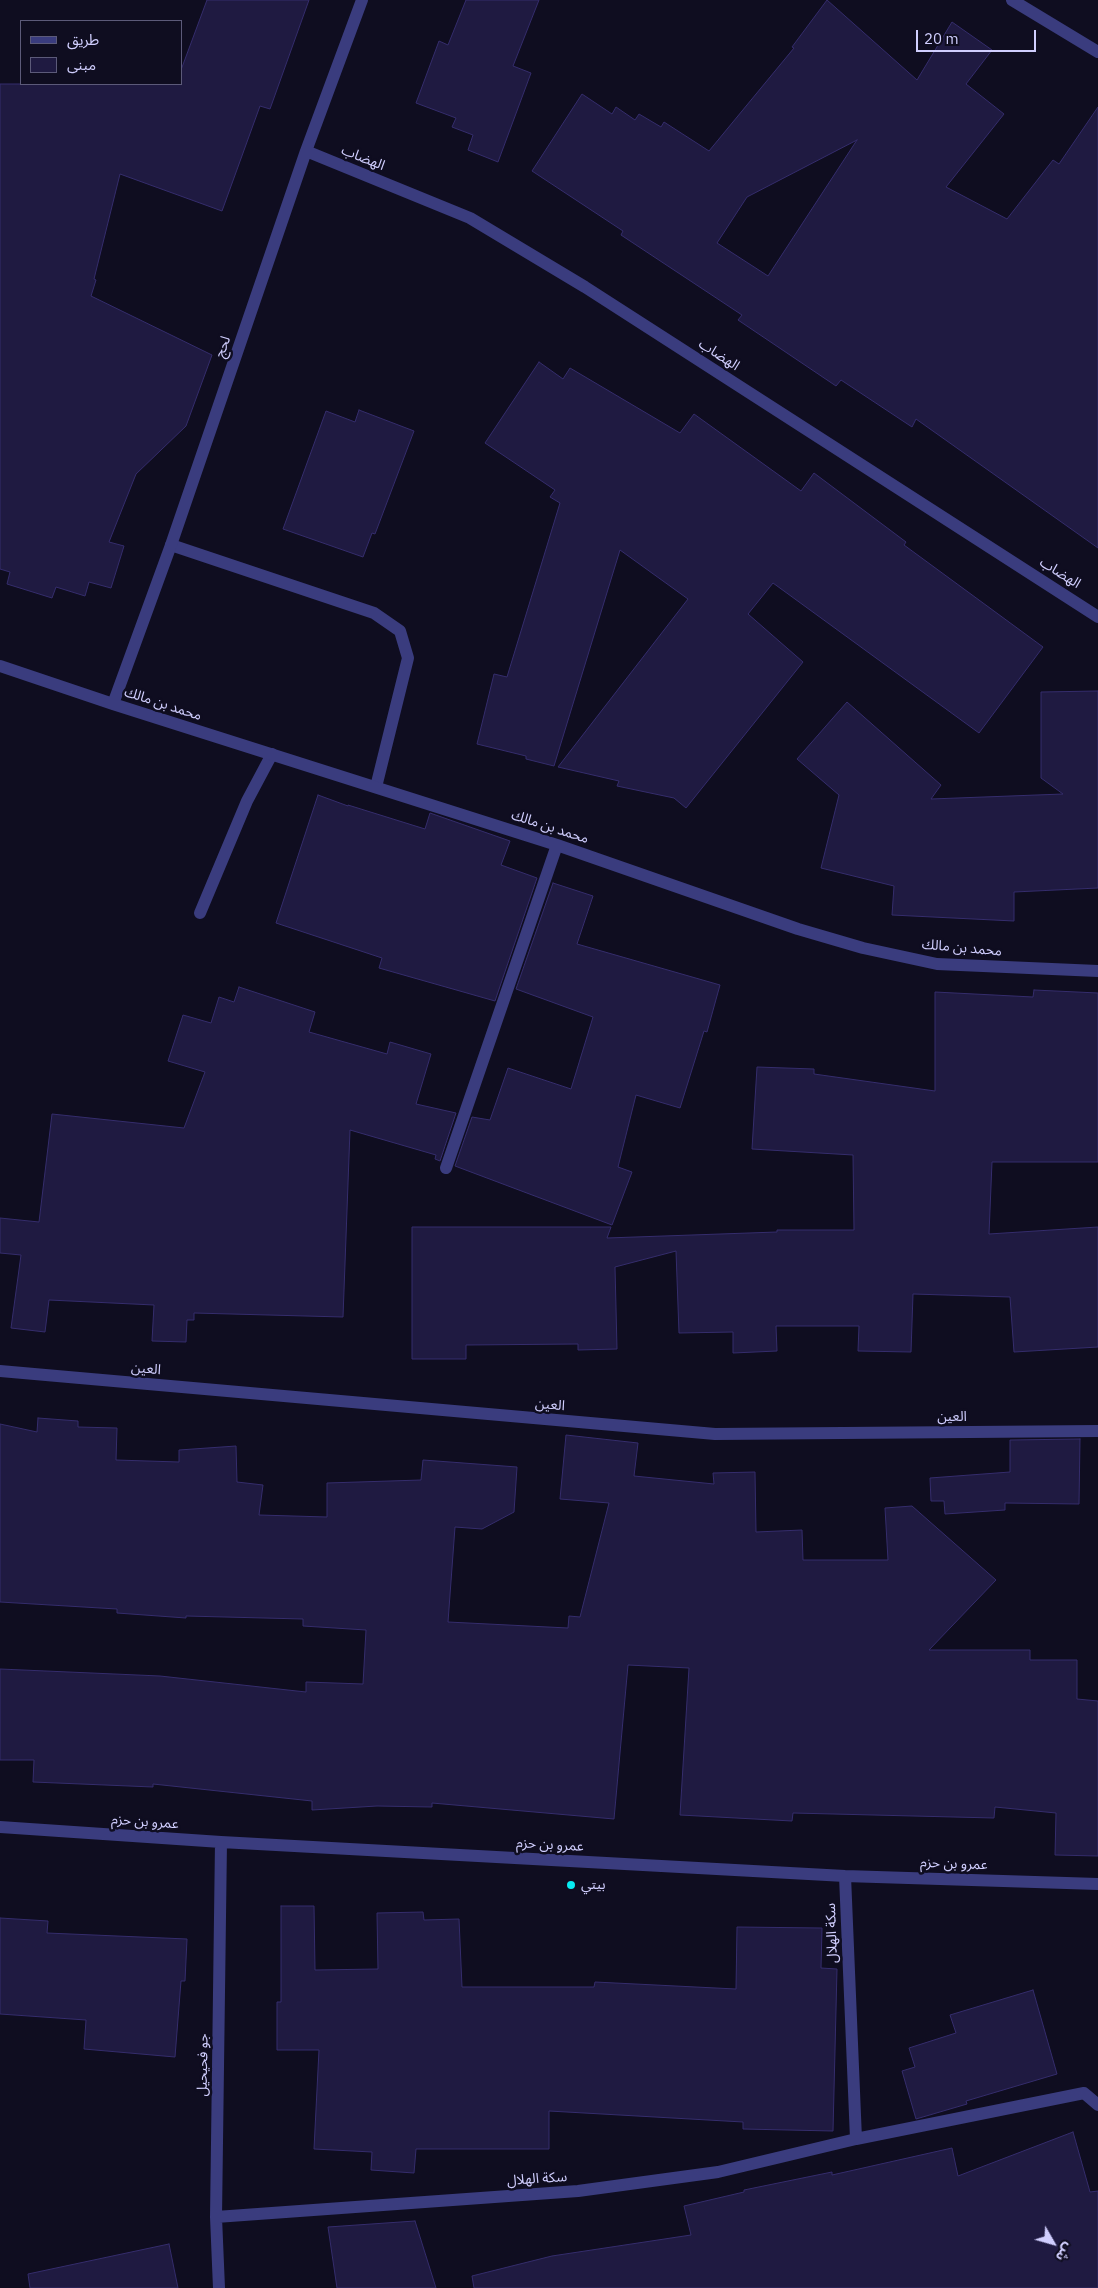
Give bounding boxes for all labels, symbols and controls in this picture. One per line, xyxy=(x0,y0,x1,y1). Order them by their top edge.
legend xyxy=(20,20,182,85)
scale bar xyxy=(918,20,1038,52)
text: 20 m xyxy=(924,29,959,48)
text: طريق xyxy=(67,30,99,49)
text: مبنى xyxy=(67,55,96,74)
street label: الهضاب xyxy=(339,142,387,174)
street label: لحج xyxy=(212,334,234,360)
street label: الهضاب xyxy=(695,336,743,374)
street label: الهضاب xyxy=(1036,554,1084,592)
street label: محمد بن مالك xyxy=(122,684,204,724)
street label: محمد بن مالك xyxy=(509,807,591,847)
street label: محمد بن مالك xyxy=(921,936,1003,960)
street label: العين xyxy=(130,1359,162,1379)
street label: العين xyxy=(534,1395,566,1415)
street label: العين xyxy=(937,1409,967,1425)
street label: عمرو بن حزم xyxy=(111,1811,179,1833)
street label: عمرو بن حزم xyxy=(516,1835,584,1855)
street label: عمرو بن حزم xyxy=(920,1854,988,1874)
place label: بيتي xyxy=(581,1877,606,1893)
marker: بيتي xyxy=(565,1879,577,1891)
street label: سكة الهلال xyxy=(823,1903,841,1963)
street label: جو فحيحيل xyxy=(194,2033,212,2097)
street label: سكة الهلال xyxy=(506,2169,568,2189)
north arrow xyxy=(1028,2218,1078,2268)
text: ش xyxy=(1052,2239,1078,2265)

